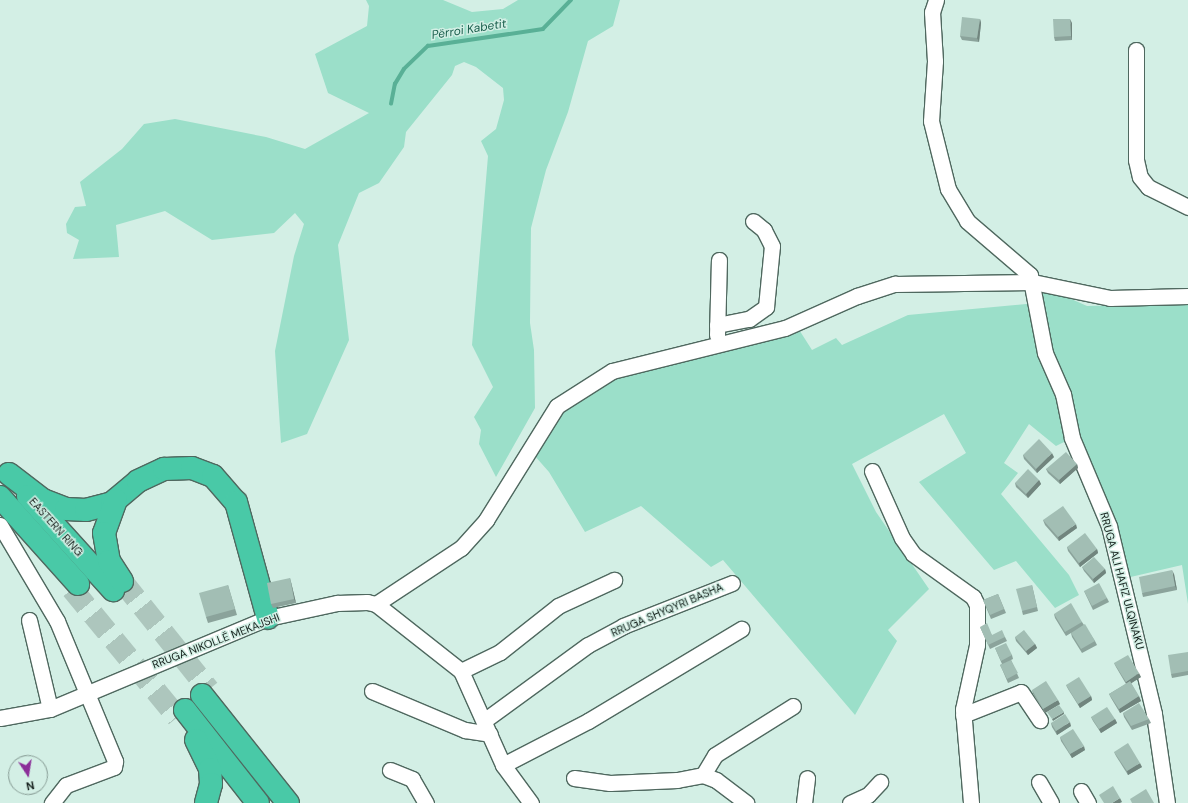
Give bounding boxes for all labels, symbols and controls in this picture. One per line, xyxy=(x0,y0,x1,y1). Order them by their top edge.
water label: Përroi Kabetit xyxy=(431,17,507,43)
street label: EASTERN RING xyxy=(26,495,86,559)
street label: RRUGA ALI HAFIZ ULQINAKU xyxy=(1097,511,1147,651)
street label: RRUGA SHYQYRI BASHA xyxy=(609,580,725,640)
street label: RRUGA NIKOLLË MEKAJSHI xyxy=(150,611,282,671)
north arrow xyxy=(8,755,48,795)
text: N xyxy=(25,778,36,793)

